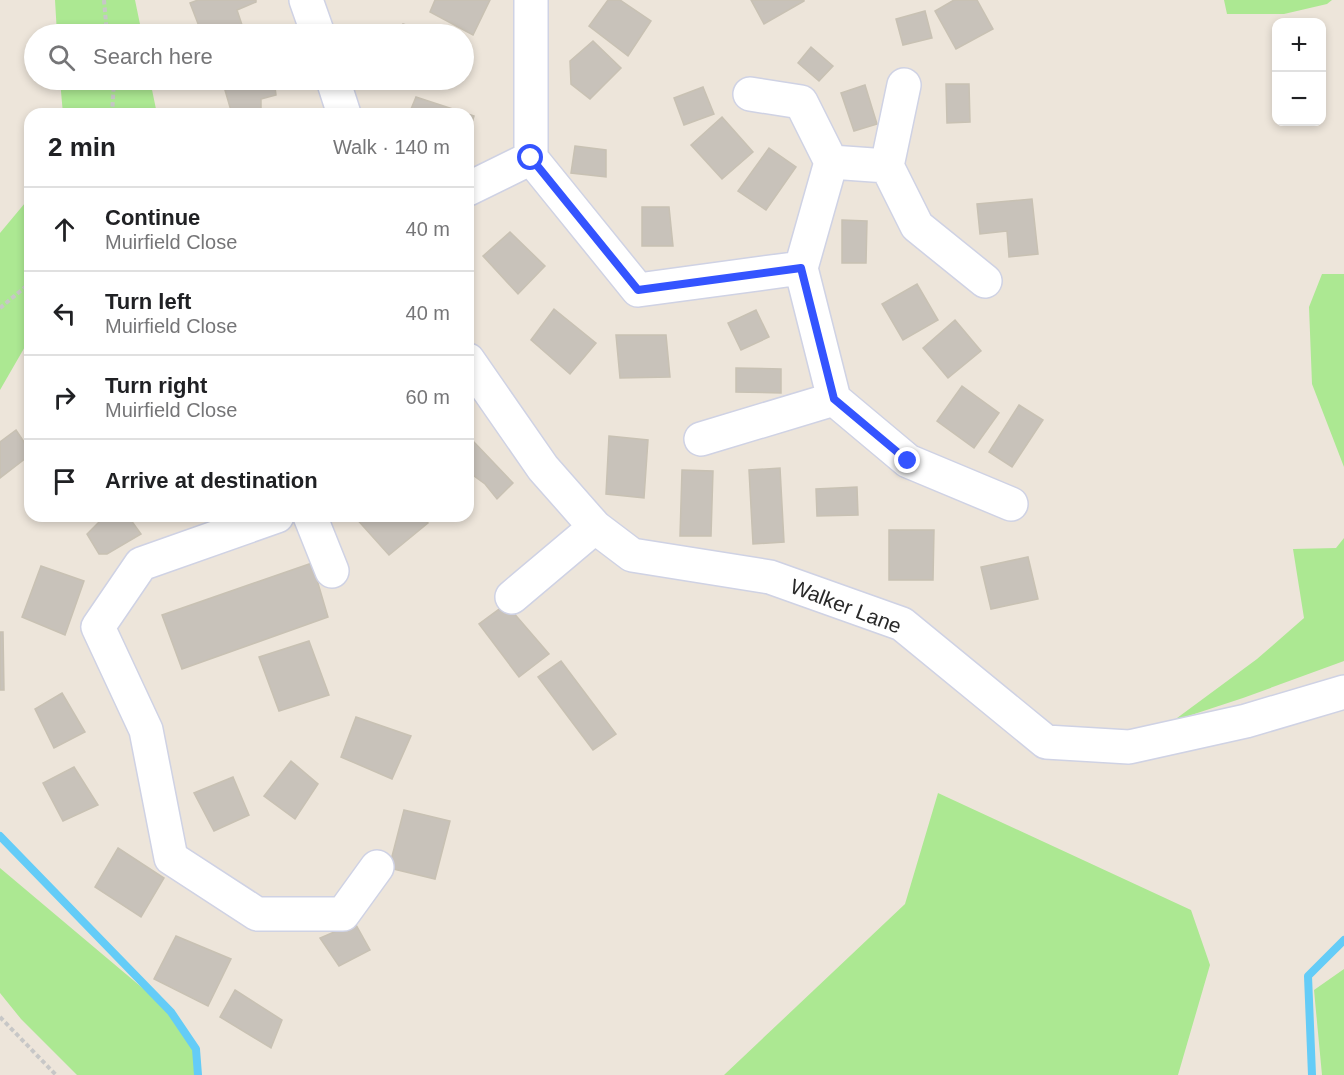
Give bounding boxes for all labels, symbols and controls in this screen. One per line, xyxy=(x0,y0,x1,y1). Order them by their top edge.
map controls xyxy=(1272,18,1326,126)
button: + xyxy=(1272,18,1326,72)
search box xyxy=(24,24,474,90)
icon: search xyxy=(45,41,78,74)
text: Search here xyxy=(93,44,213,69)
button: − xyxy=(1272,72,1326,126)
text: 2 min xyxy=(48,132,116,162)
text: Walk · 140 m xyxy=(333,136,450,158)
route start xyxy=(517,144,543,170)
text: Continue xyxy=(105,205,200,230)
icon: ahead xyxy=(48,213,81,246)
text: 40 m xyxy=(406,218,450,240)
text: Muirfield Close xyxy=(105,231,237,253)
text: Turn left xyxy=(105,289,191,314)
icon: left xyxy=(48,297,81,330)
text: 40 m xyxy=(406,302,450,324)
text: Muirfield Close xyxy=(105,315,237,337)
text: Turn right xyxy=(105,373,207,398)
icon: right xyxy=(48,381,81,414)
text: 60 m xyxy=(406,386,450,408)
text: Muirfield Close xyxy=(105,399,237,421)
route end xyxy=(894,447,920,473)
icon: arrive xyxy=(48,465,81,498)
text: Arrive at destination xyxy=(105,468,318,493)
street label: Walker Lane xyxy=(787,574,905,638)

